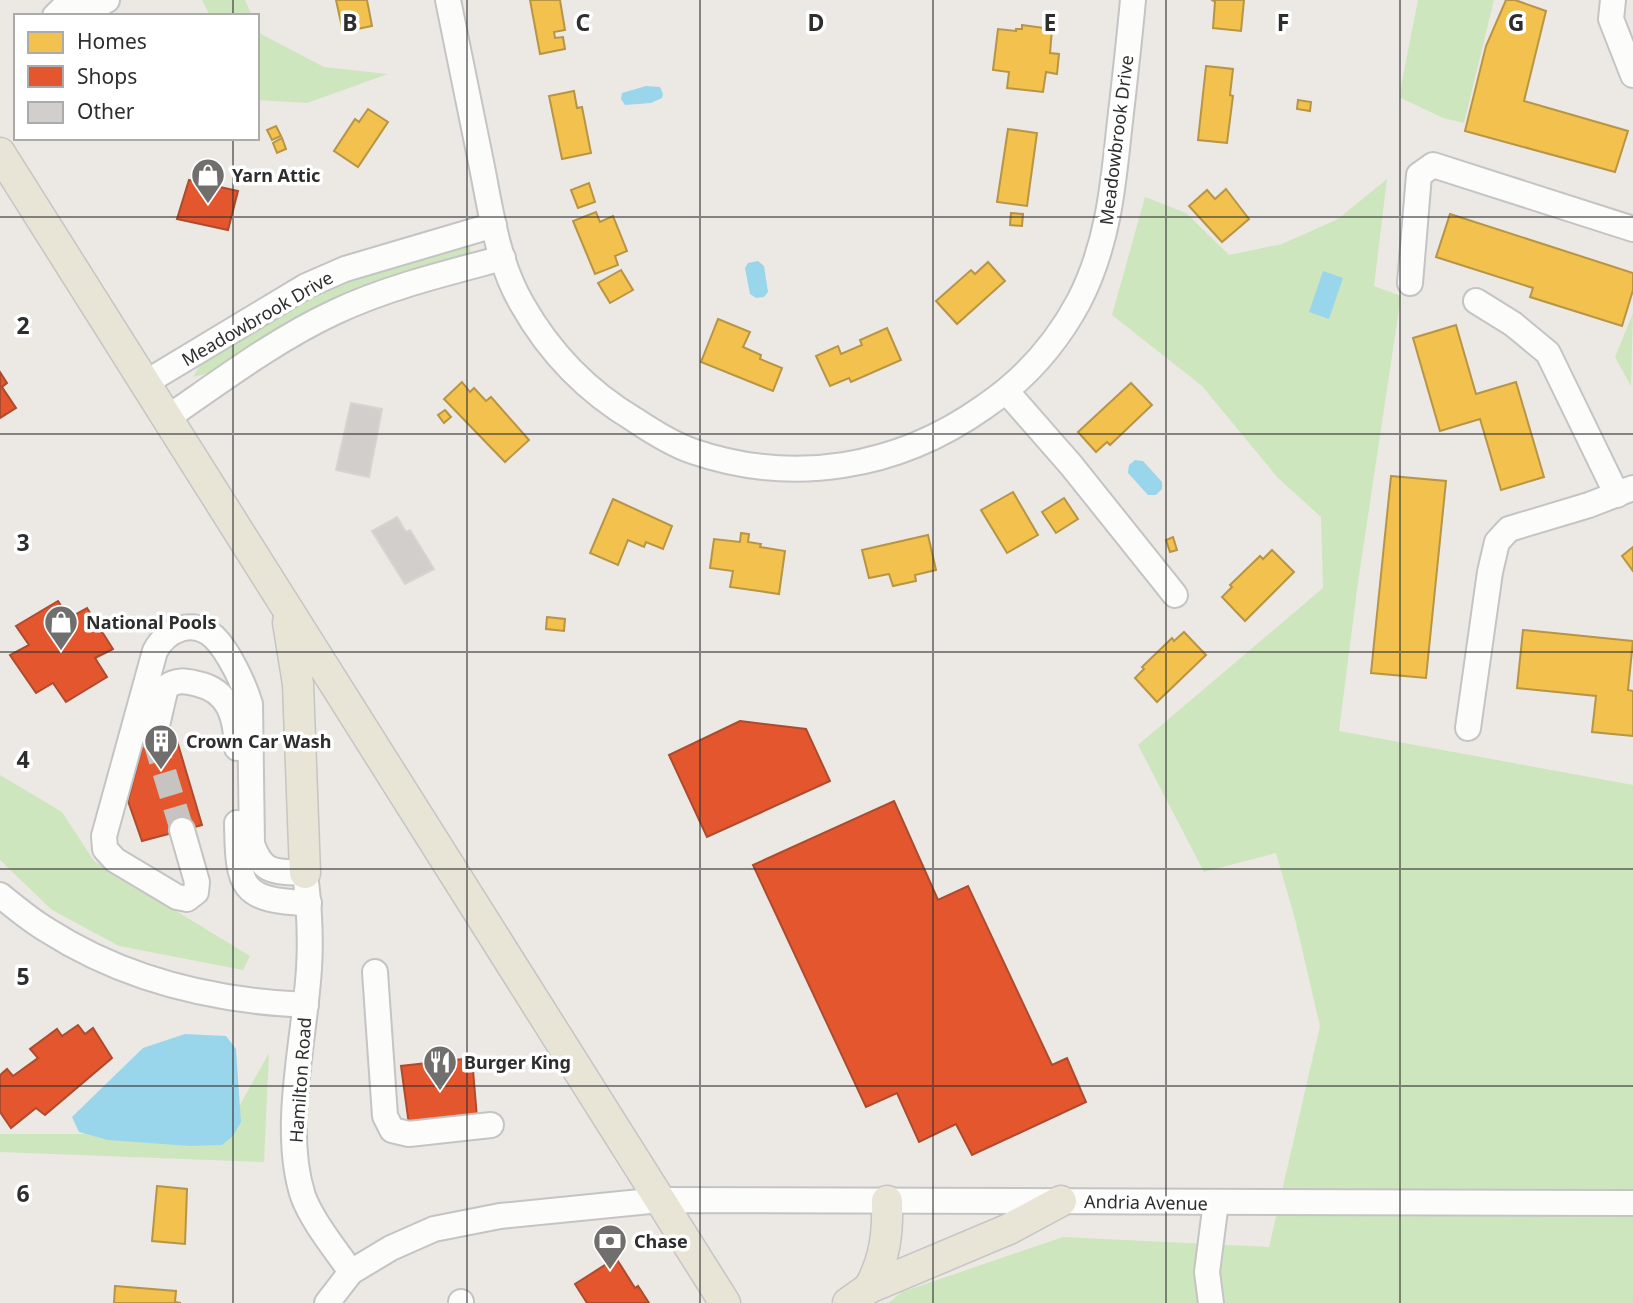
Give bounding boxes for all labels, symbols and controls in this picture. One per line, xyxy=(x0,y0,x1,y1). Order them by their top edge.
text: B xyxy=(342,6,358,38)
text: C xyxy=(576,6,591,38)
text: D xyxy=(808,6,824,38)
text: E xyxy=(1044,6,1056,38)
text: F xyxy=(1277,6,1289,38)
text: G xyxy=(1508,6,1524,38)
legend xyxy=(14,14,259,140)
text: Homes xyxy=(77,27,147,55)
street label: Meadowbrook Drive xyxy=(1094,54,1138,226)
text: Shops xyxy=(77,62,137,90)
text: Other xyxy=(77,97,135,125)
shop icon: Yarn Attic xyxy=(189,156,227,205)
place label: Yarn Attic xyxy=(232,163,320,187)
street label: Meadowbrook Drive xyxy=(177,265,337,371)
text: 2 xyxy=(16,309,30,341)
text: 3 xyxy=(16,526,30,558)
shop icon: National Pools xyxy=(42,603,80,652)
place label: National Pools xyxy=(86,610,216,634)
building icon: Crown Car Wash xyxy=(142,722,180,771)
place label: Crown Car Wash xyxy=(186,729,332,753)
text: 4 xyxy=(16,743,30,775)
text: 5 xyxy=(16,960,30,992)
street label: Hamilton Road xyxy=(284,1016,316,1144)
restaurant icon: Burger King xyxy=(421,1043,459,1092)
place label: Burger King xyxy=(464,1050,571,1074)
text: 6 xyxy=(16,1177,30,1209)
street label: Andria Avenue xyxy=(1084,1189,1208,1215)
bank icon: Chase xyxy=(591,1222,629,1271)
place label: Chase xyxy=(634,1229,688,1253)

